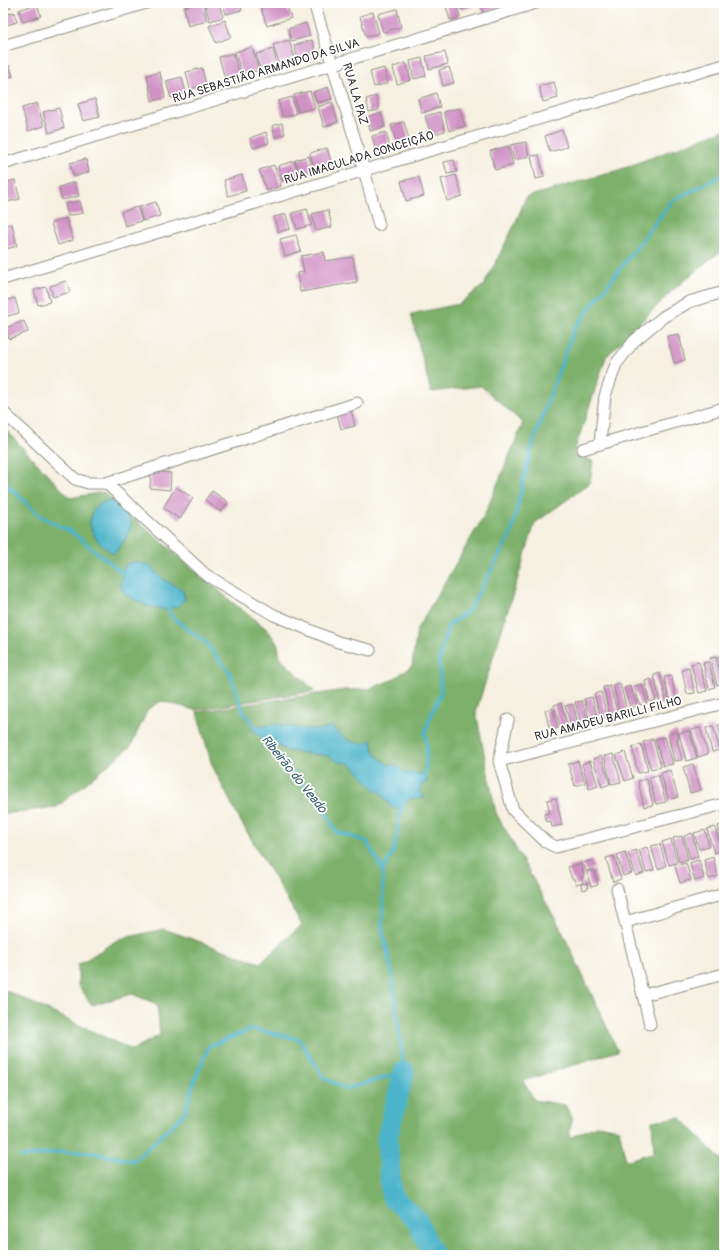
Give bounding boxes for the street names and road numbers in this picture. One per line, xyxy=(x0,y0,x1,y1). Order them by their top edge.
street label: RUA SEBASTIÃO ARMANDO DA SILVA xyxy=(170,34,361,107)
street label: RUA LA PAZ xyxy=(339,61,371,127)
street label: RUA IMACULADA CONCEIÇÃO xyxy=(282,127,436,188)
street label: RUA AMADEU BARILLI FILHO xyxy=(533,693,683,745)

